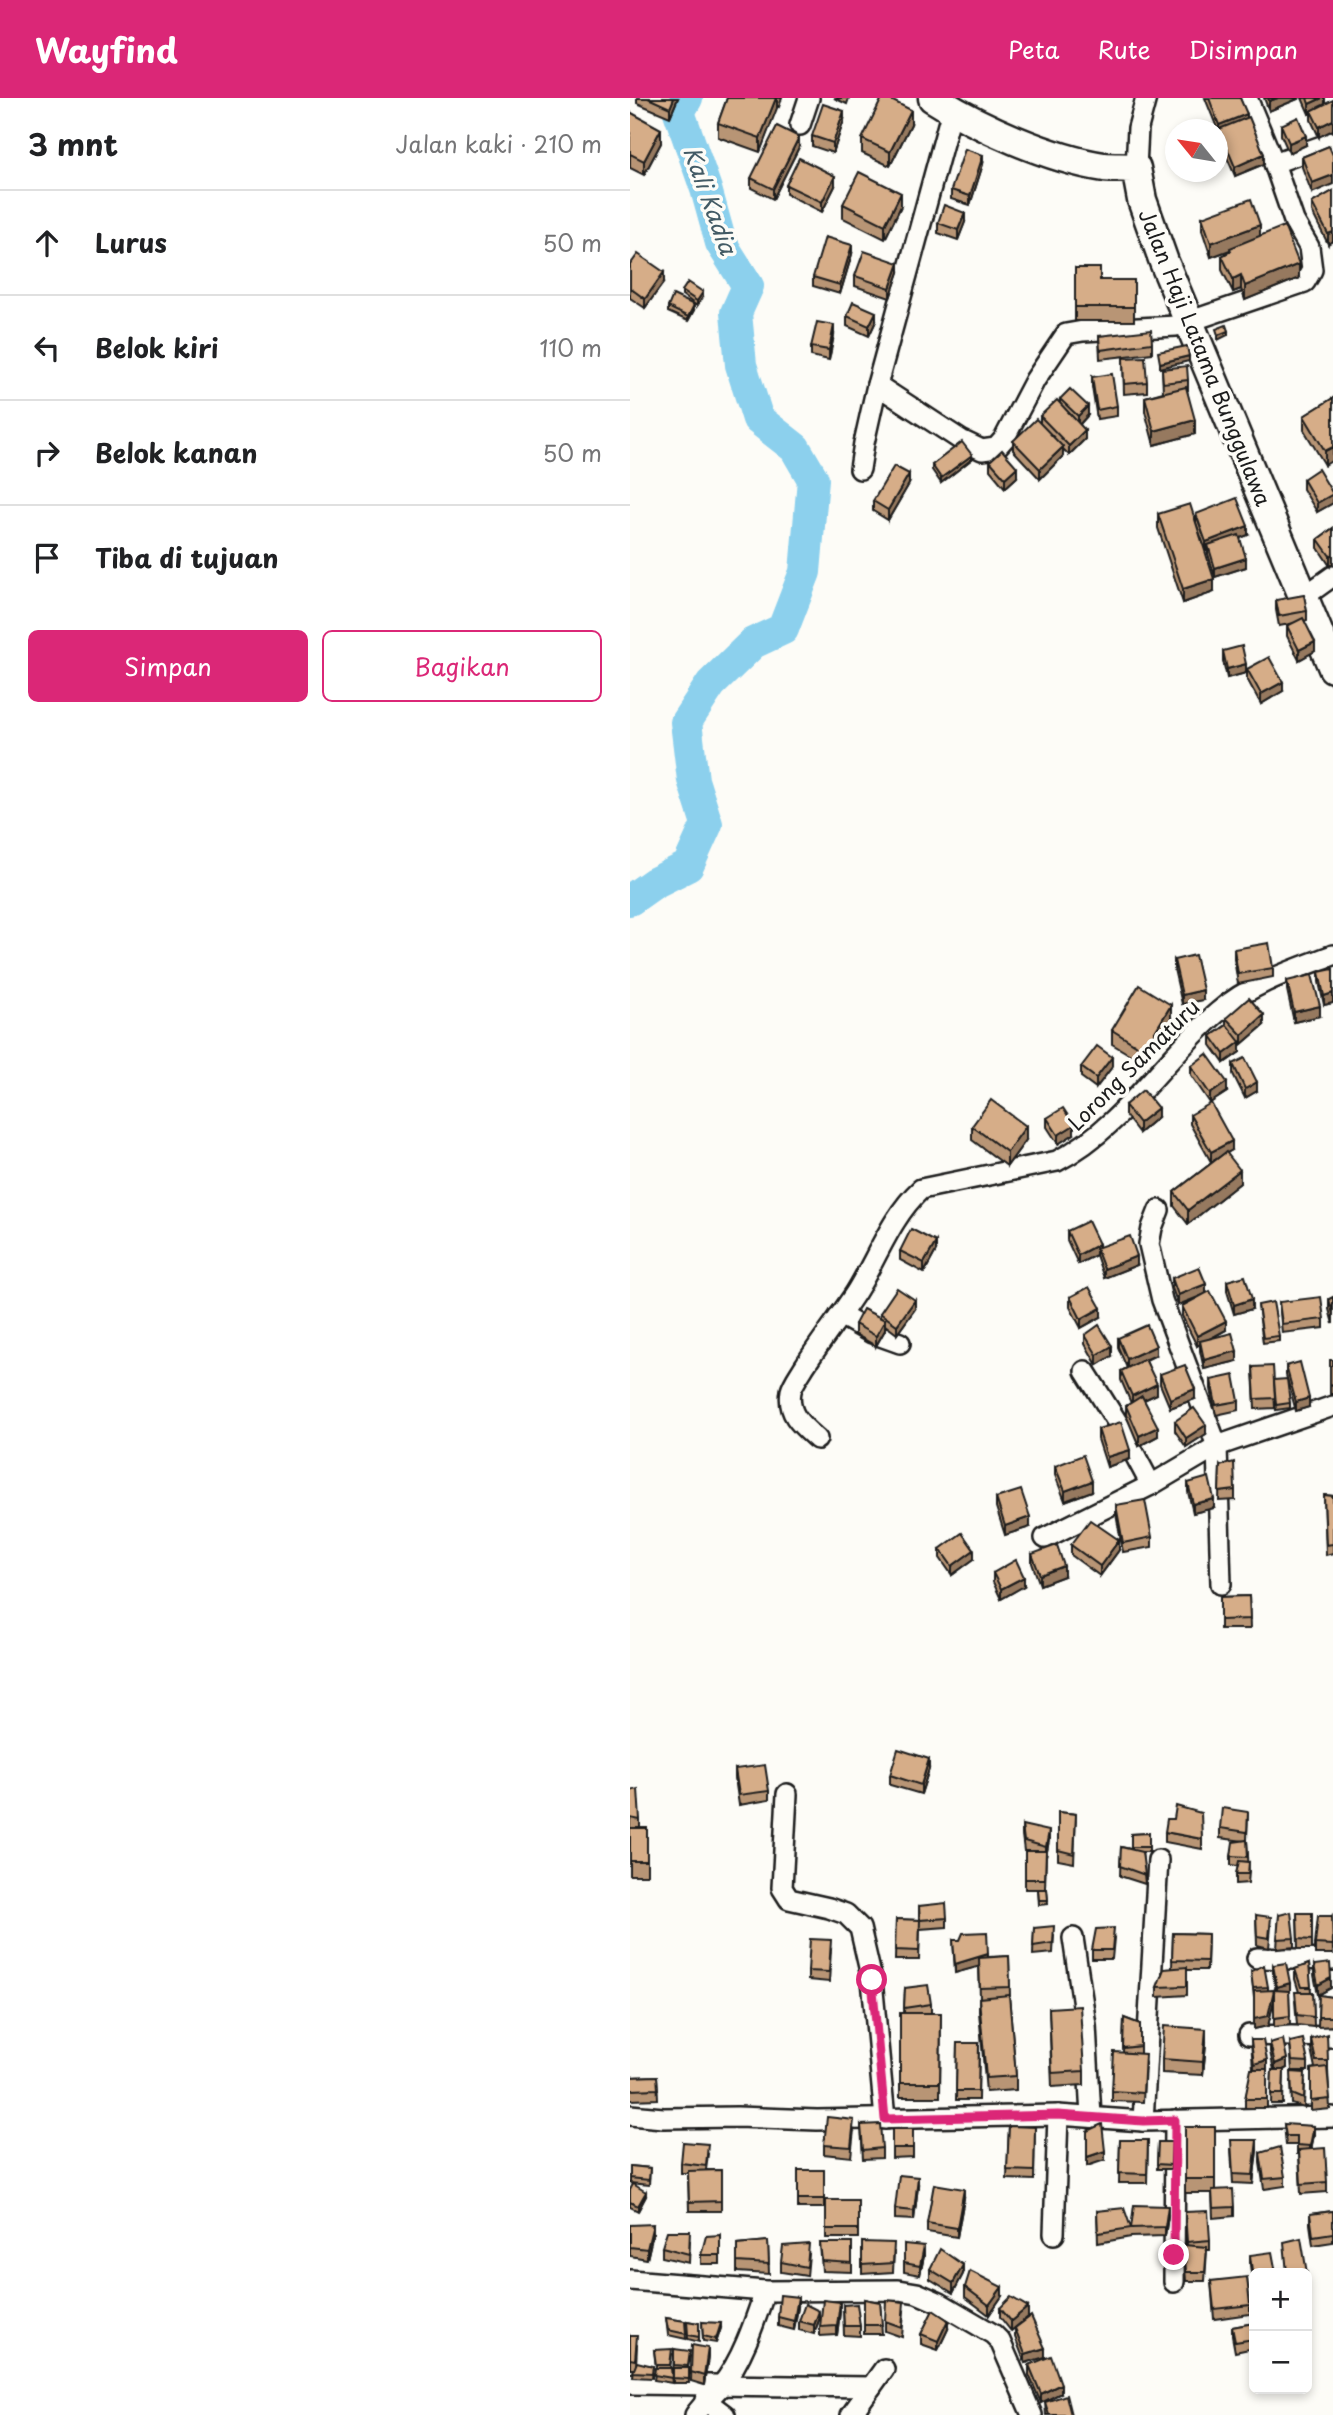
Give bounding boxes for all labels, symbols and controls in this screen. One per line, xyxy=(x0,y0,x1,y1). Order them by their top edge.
text: Wayfind xyxy=(35,24,178,74)
text: Peta xyxy=(1008,31,1060,67)
text: Rute xyxy=(1098,31,1150,67)
text: Disimpan xyxy=(1188,31,1298,67)
north arrow xyxy=(1165,119,1228,182)
text: 3 mnt xyxy=(28,121,118,166)
text: Jalan kaki · 210 m xyxy=(396,126,602,161)
water label: Kali Kadia xyxy=(675,141,747,260)
street label: Jalan Haji Latama Bunggulawa xyxy=(1132,204,1281,511)
text: Lurus xyxy=(95,223,167,262)
icon: ahead xyxy=(28,224,66,262)
text: 50 m xyxy=(542,225,602,260)
text: Belok kiri xyxy=(95,328,218,367)
icon: left xyxy=(28,329,66,367)
text: 110 m xyxy=(540,330,602,365)
text: Belok kanan xyxy=(95,433,257,472)
icon: right xyxy=(28,434,66,472)
text: 50 m xyxy=(542,435,602,470)
text: Tiba di tujuan xyxy=(95,538,279,577)
icon: arrive xyxy=(28,539,66,577)
button: Simpan xyxy=(28,630,308,702)
button: Bagikan xyxy=(322,630,602,702)
street label: Lorong Samaturu xyxy=(1060,991,1206,1137)
route start xyxy=(856,1964,887,1995)
route end xyxy=(1158,2239,1189,2270)
map controls xyxy=(1249,2268,1312,2394)
button: + xyxy=(1249,2268,1312,2331)
button: − xyxy=(1249,2331,1312,2394)

